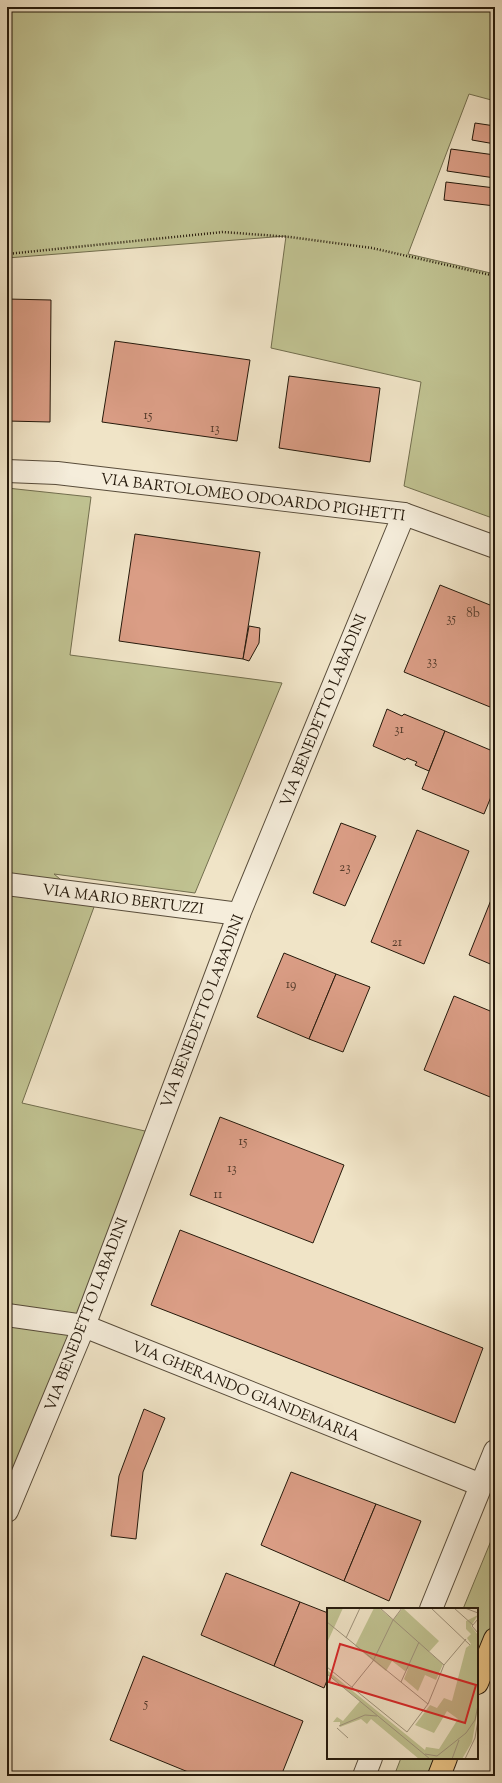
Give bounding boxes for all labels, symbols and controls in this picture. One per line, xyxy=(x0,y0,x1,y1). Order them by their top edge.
house number: 15 xyxy=(144,407,153,425)
house number: 13 xyxy=(210,420,220,438)
street label: VIA BARTOLOMEO ODOARDO PIGHETTI xyxy=(99,469,407,528)
house number: 8b xyxy=(466,605,480,623)
house number: 35 xyxy=(446,610,456,628)
street label: VIA BENEDETTO LABADINI xyxy=(276,611,373,810)
house number: 33 xyxy=(427,653,437,671)
house number: 31 xyxy=(394,721,404,739)
house number: 23 xyxy=(339,859,351,877)
street label: VIA MARIO BERTUZZI xyxy=(41,880,205,921)
street label: VIA BENEDETTO LABADINI xyxy=(157,912,250,1111)
house number: 21 xyxy=(392,934,403,952)
house number: 19 xyxy=(286,976,296,994)
house number: 15 xyxy=(239,1133,248,1151)
house number: 13 xyxy=(227,1160,237,1178)
house number: 11 xyxy=(214,1186,223,1204)
street label: VIA BENEDETTO LABADINI xyxy=(41,1215,134,1414)
street label: VIA GHERANDO GIANDEMARIA xyxy=(128,1337,363,1448)
inset map xyxy=(327,1608,478,1759)
house number: 5 xyxy=(143,1695,149,1713)

